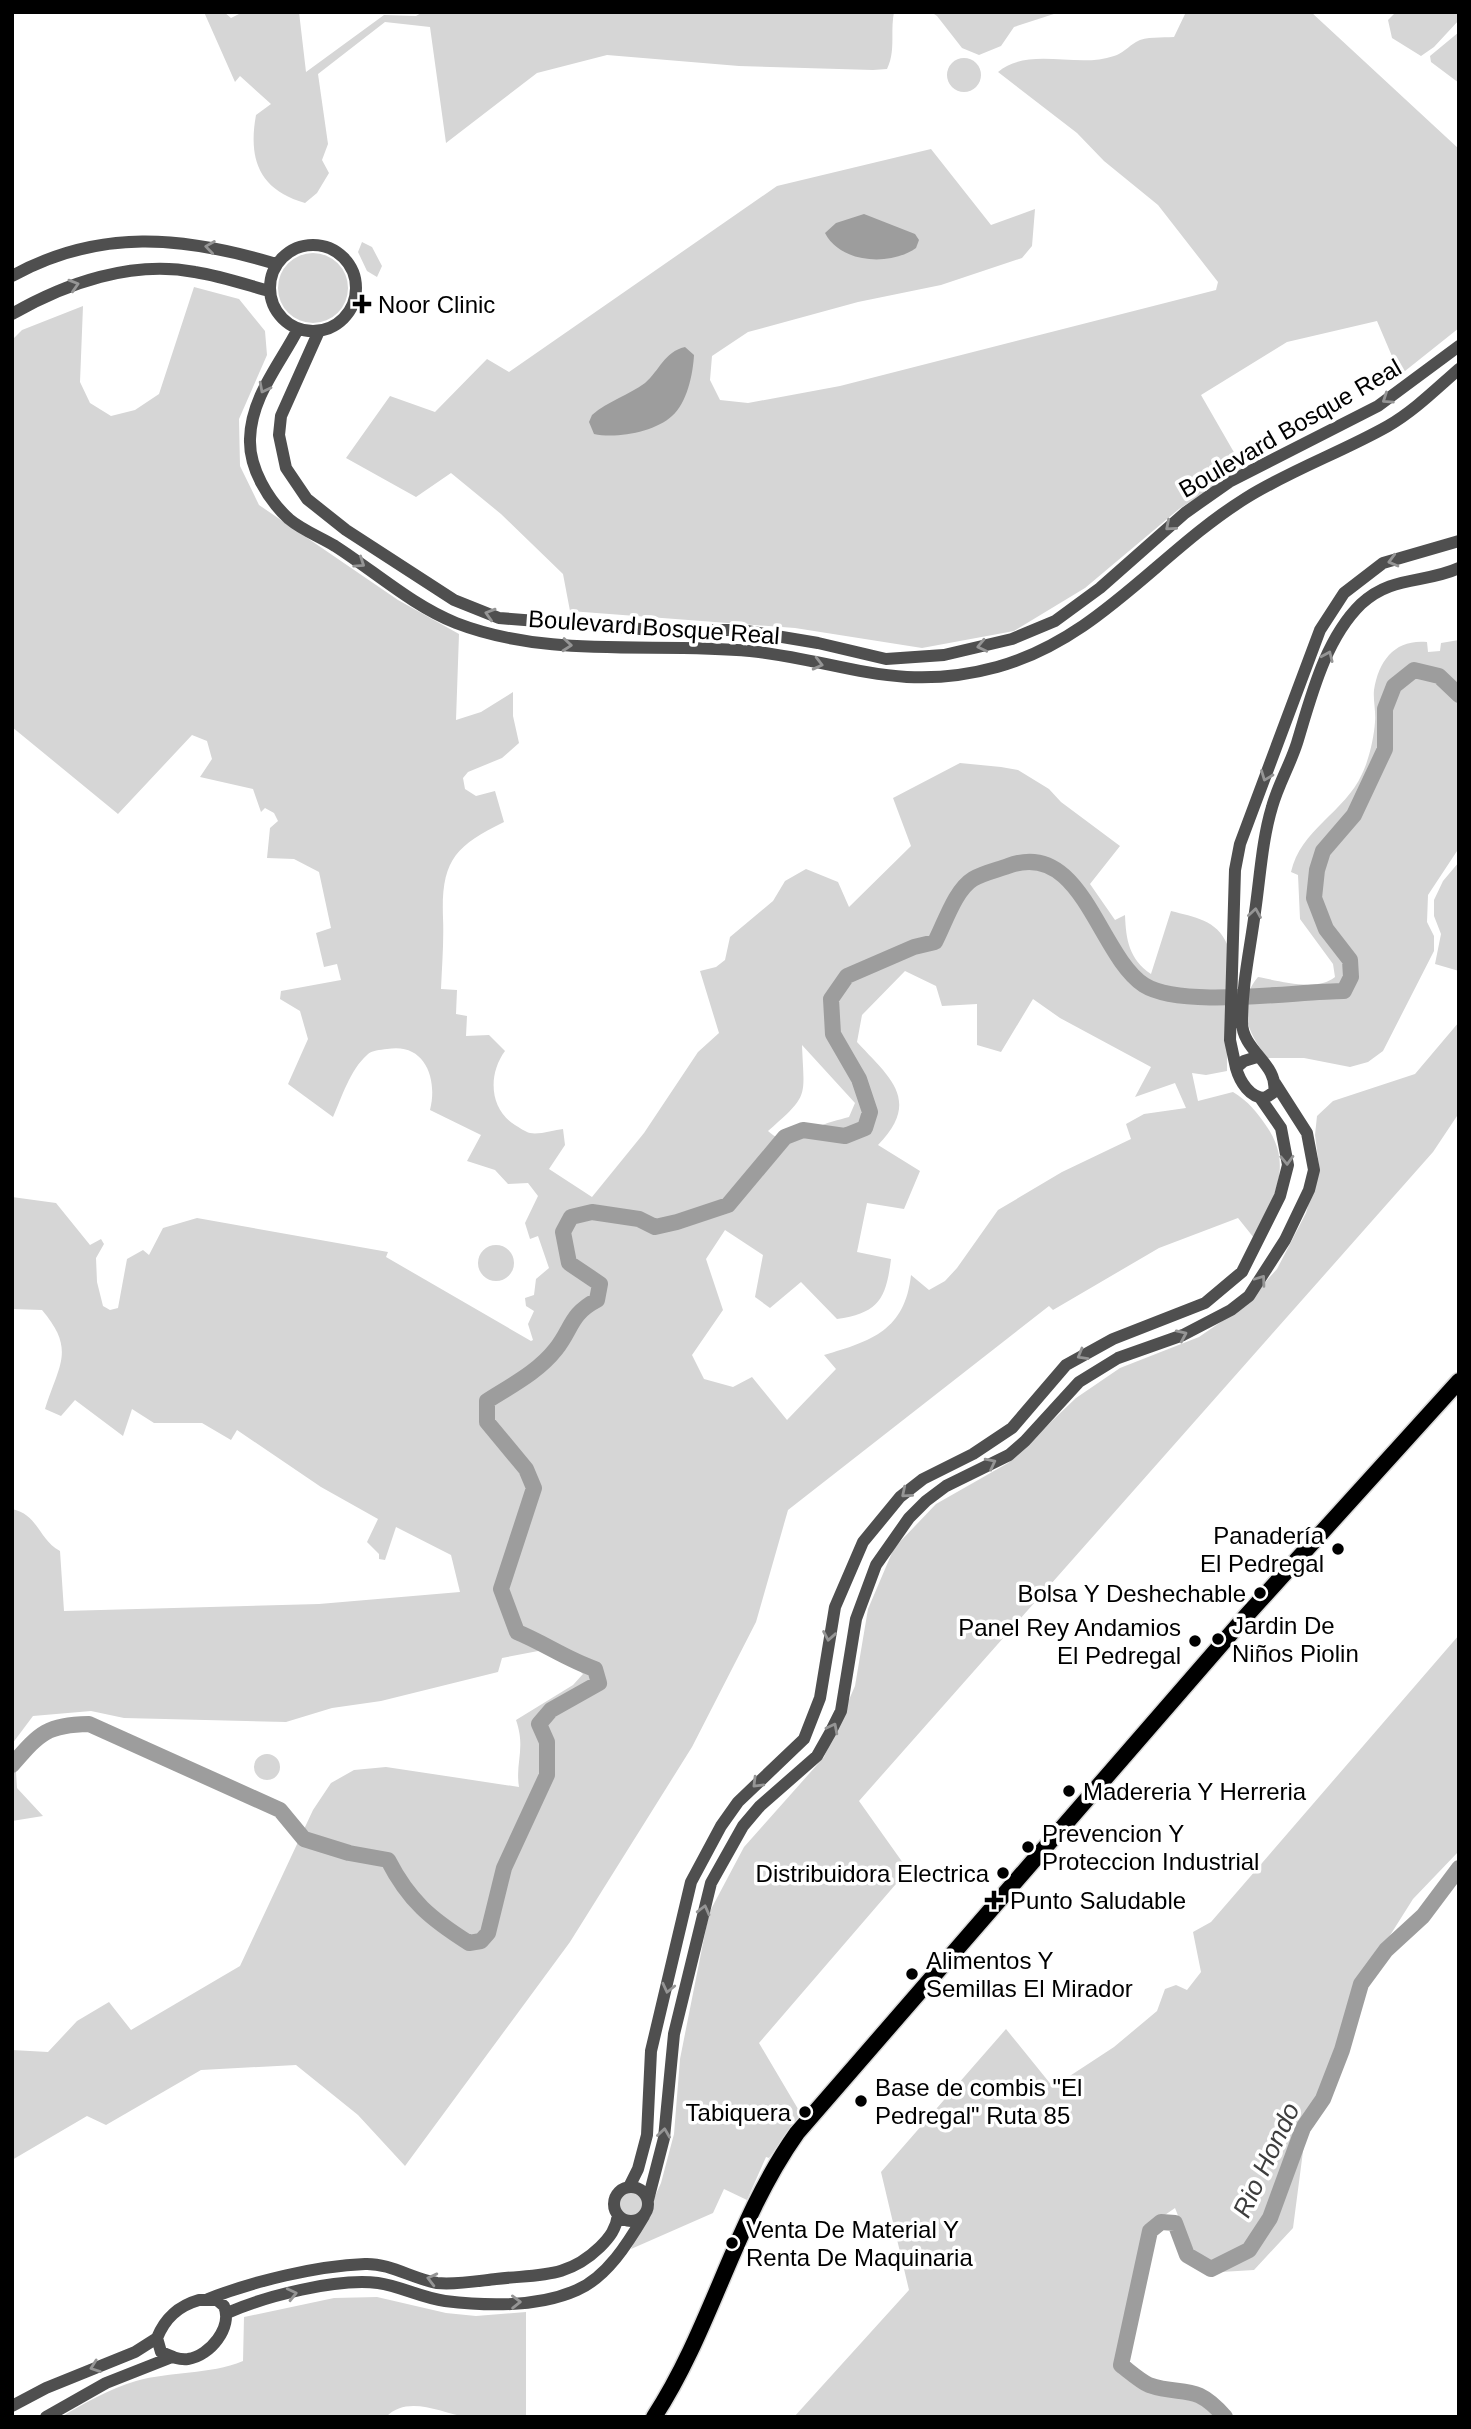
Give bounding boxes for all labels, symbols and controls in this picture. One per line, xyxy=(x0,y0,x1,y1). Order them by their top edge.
one-way arrow xyxy=(204,240,216,255)
one-way arrow xyxy=(67,279,80,293)
place label: Noor Clinic xyxy=(378,291,495,318)
marker: Noor Clinic xyxy=(352,294,372,314)
street label: Boulevard Bosque Real xyxy=(1174,353,1406,503)
one-way arrow xyxy=(259,381,273,393)
one-way arrow xyxy=(1382,391,1395,403)
one-way arrow xyxy=(1166,518,1179,530)
one-way arrow xyxy=(1388,552,1400,567)
one-way arrow xyxy=(352,554,365,567)
street label: Boulevard Bosque Real xyxy=(527,605,781,649)
one-way arrow xyxy=(485,608,497,623)
one-way arrow xyxy=(562,637,573,652)
one-way arrow xyxy=(976,638,988,652)
one-way arrow xyxy=(1320,650,1334,663)
one-way arrow xyxy=(812,656,824,670)
one-way arrow xyxy=(1260,770,1274,782)
one-way arrow xyxy=(1247,907,1262,919)
one-way arrow xyxy=(1279,1155,1294,1166)
one-way arrow xyxy=(1252,1275,1265,1288)
one-way arrow xyxy=(1175,1329,1187,1343)
one-way arrow xyxy=(1077,1347,1090,1360)
one-way arrow xyxy=(984,1458,997,1472)
one-way arrow xyxy=(901,1485,914,1497)
place label: Panadería El Pedregal xyxy=(1200,1522,1325,1577)
marker: Panadería El Pedregal xyxy=(1330,1541,1346,1557)
place label: Bolsa Y Deshechable xyxy=(1017,1580,1246,1607)
marker: Bolsa Y Deshechable xyxy=(1252,1585,1268,1601)
place label: Jardin De Niños Piolin xyxy=(1232,1612,1359,1667)
place label: Panel Rey Andamios El Pedregal xyxy=(958,1614,1181,1669)
one-way arrow xyxy=(822,1630,837,1642)
marker: Jardin De Niños Piolin xyxy=(1210,1631,1226,1647)
marker: Panel Rey Andamios El Pedregal xyxy=(1187,1633,1203,1649)
one-way arrow xyxy=(824,1723,838,1735)
one-way arrow xyxy=(752,1775,765,1788)
place label: Madereria Y Herreria xyxy=(1083,1778,1307,1805)
marker: Madereria Y Herreria xyxy=(1061,1783,1077,1799)
place label: Prevencion Y Proteccion Industrial xyxy=(1042,1820,1259,1875)
marker: Prevencion Y Proteccion Industrial xyxy=(1020,1839,1036,1855)
place label: Distribuidora Electrica xyxy=(756,1860,990,1887)
marker: Distribuidora Electrica xyxy=(995,1865,1011,1881)
place label: Punto Saludable xyxy=(1010,1887,1186,1914)
marker: Punto Saludable xyxy=(984,1890,1004,1910)
one-way arrow xyxy=(696,1904,710,1916)
place label: Alimentos Y Semillas El Mirador xyxy=(926,1947,1133,2002)
marker: Alimentos Y Semillas El Mirador xyxy=(904,1966,920,1982)
one-way arrow xyxy=(662,1981,676,1993)
place label: Base de combis "El Pedregal" Ruta 85 xyxy=(875,2074,1082,2129)
marker: Base de combis "El Pedregal" Ruta 85 xyxy=(853,2093,869,2109)
water label: Rio Hondo xyxy=(1226,2098,1306,2222)
place label: Tabiquera xyxy=(686,2099,792,2126)
marker: Tabiquera xyxy=(797,2104,813,2120)
one-way arrow xyxy=(656,2128,671,2139)
place label: Venta De Material Y Renta De Maquinaria xyxy=(746,2216,973,2271)
marker: Venta De Material Y Renta De Maquinaria xyxy=(724,2235,740,2251)
one-way arrow xyxy=(426,2273,438,2288)
one-way arrow xyxy=(286,2288,298,2303)
one-way arrow xyxy=(512,2294,522,2310)
one-way arrow xyxy=(90,2359,102,2373)

